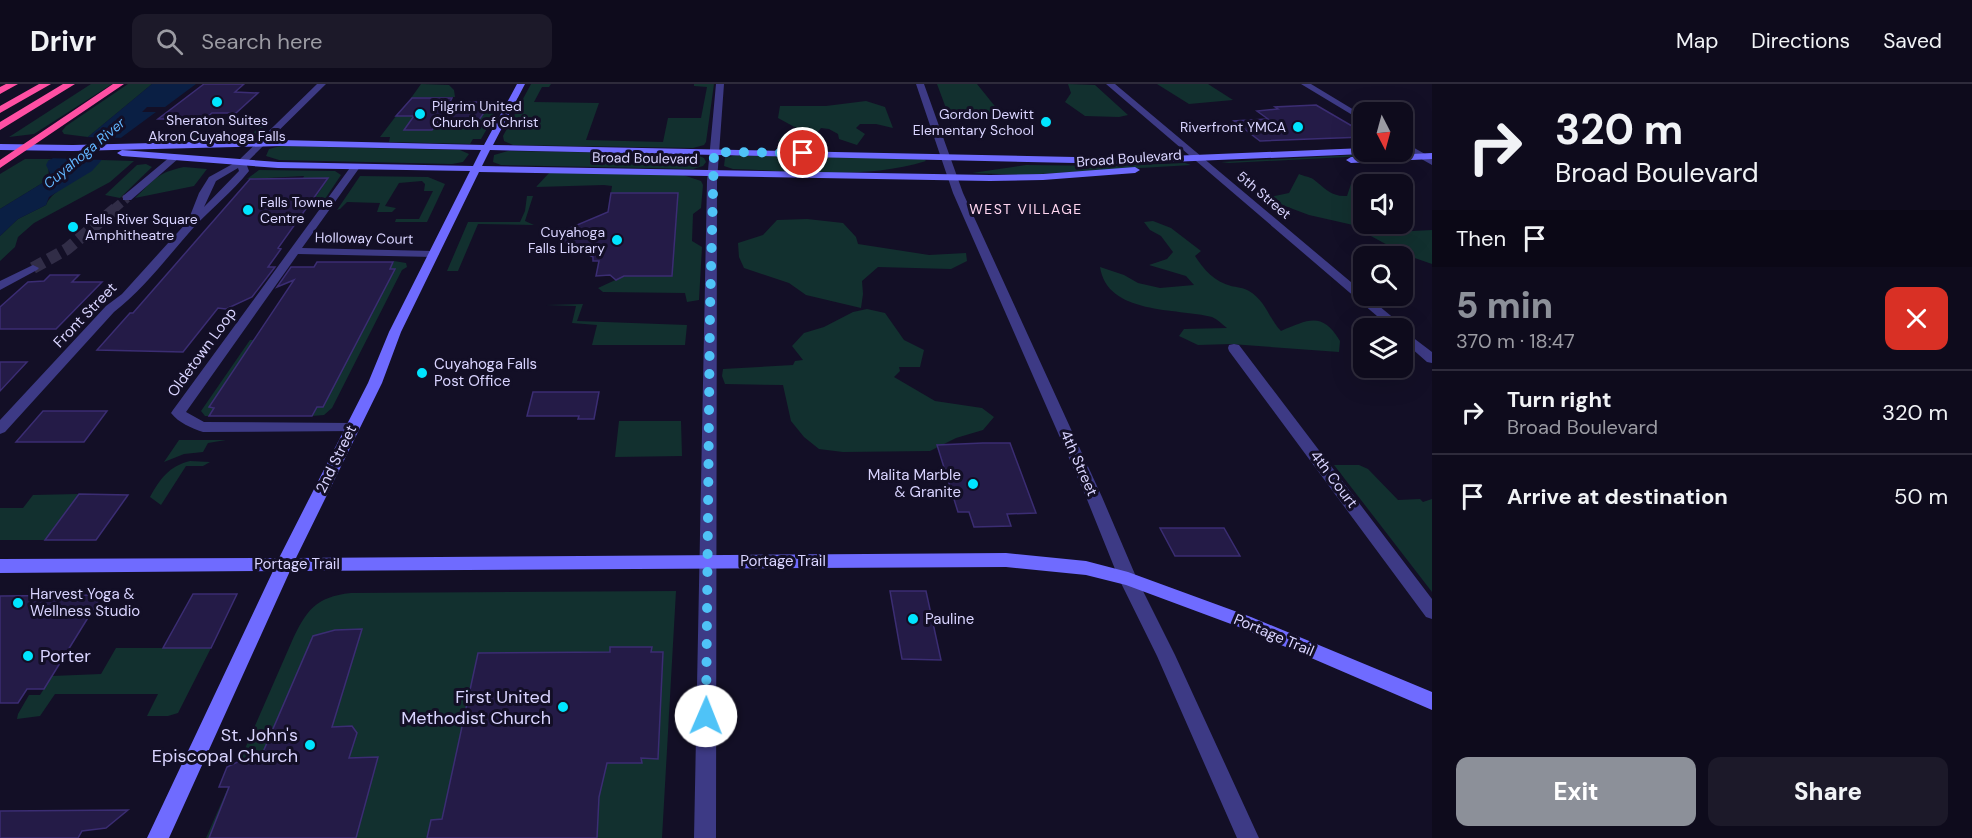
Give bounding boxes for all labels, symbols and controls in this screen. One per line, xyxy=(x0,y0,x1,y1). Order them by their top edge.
search box xyxy=(132,14,552,68)
text: Drivr xyxy=(30,23,96,60)
icon: search xyxy=(153,25,186,58)
text: Search here xyxy=(201,27,323,56)
text: Map xyxy=(1676,27,1718,55)
text: Directions xyxy=(1751,27,1850,55)
text: Saved xyxy=(1883,27,1942,55)
marker: Sheraton Suites Akron Cuyahoga Falls xyxy=(210,95,224,109)
place label: Pilgrim United Church of Christ xyxy=(432,97,538,131)
north arrow xyxy=(1353,102,1413,162)
map controls xyxy=(1353,102,1413,378)
text: 320 m xyxy=(1555,102,1683,157)
place label: Gordon Dewitt Elementary School xyxy=(913,105,1034,139)
marker: Pilgrim United Church of Christ xyxy=(413,107,427,121)
icon: right xyxy=(1456,108,1534,186)
place label: Sheraton Suites Akron Cuyahoga Falls xyxy=(148,111,286,145)
water label: Cuyahoga River xyxy=(39,113,129,192)
marker: Gordon Dewitt Elementary School xyxy=(1039,115,1053,129)
place label: Riverfront YMCA xyxy=(1180,118,1286,136)
marker: Riverfront YMCA xyxy=(1291,120,1305,134)
pin xyxy=(777,127,828,178)
icon: arrive xyxy=(786,136,819,169)
street label: Broad Boulevard xyxy=(1076,145,1182,171)
street label: Broad Boulevard xyxy=(592,148,698,168)
text: Broad Boulevard xyxy=(1555,155,1759,190)
street label: 5th Street xyxy=(1233,167,1295,223)
button: sound xyxy=(1353,174,1413,234)
place label: Falls Towne Centre xyxy=(260,193,333,227)
district label: WEST VILLAGE xyxy=(969,200,1083,218)
marker: Falls Towne Centre xyxy=(241,203,255,217)
place label: Falls River Square Amphitheatre xyxy=(85,210,198,244)
marker: Falls River Square Amphitheatre xyxy=(66,220,80,234)
icon: arrive xyxy=(1518,222,1551,255)
place label: Cuyahoga Falls Library xyxy=(528,223,605,257)
text: Then xyxy=(1456,224,1506,253)
street label: Holloway Court xyxy=(315,228,413,248)
marker: Cuyahoga Falls Library xyxy=(610,233,624,247)
button: search xyxy=(1353,246,1413,306)
street label: Front Street xyxy=(49,278,121,352)
text: 5 min xyxy=(1456,282,1553,329)
button: close xyxy=(1885,287,1948,350)
street label: Oldetown Loop xyxy=(163,303,241,401)
button: layers xyxy=(1353,318,1413,378)
text: 370 m · 18:47 xyxy=(1456,328,1575,354)
place label: Cuyahoga Falls Post Office xyxy=(434,354,537,391)
marker: Cuyahoga Falls Post Office xyxy=(415,366,429,380)
text: Turn right xyxy=(1507,385,1612,414)
icon: right xyxy=(1456,396,1489,429)
text: 320 m xyxy=(1882,398,1948,427)
text: Broad Boulevard xyxy=(1507,414,1658,440)
street label: 2nd Street xyxy=(311,422,361,496)
street label: 4th Street xyxy=(1056,427,1102,499)
street label: 4th Court xyxy=(1306,446,1362,512)
place label: Malita Marble & Granite xyxy=(868,465,961,502)
marker: Malita Marble & Granite xyxy=(966,477,980,491)
icon: arrive xyxy=(1456,480,1489,513)
text: Arrive at destination xyxy=(1507,482,1728,511)
text: 50 m xyxy=(1894,482,1948,511)
street label: Portage Trail xyxy=(740,551,826,571)
street label: Portage Trail xyxy=(254,554,340,574)
place label: Harvest Yoga & Wellness Studio xyxy=(30,584,140,621)
marker: Harvest Yoga & Wellness Studio xyxy=(11,596,25,610)
place label: Pauline xyxy=(925,609,974,629)
street label: Portage Trail xyxy=(1231,609,1317,661)
marker: Pauline xyxy=(906,612,920,626)
place label: Porter xyxy=(40,644,91,668)
marker: Porter xyxy=(21,649,35,663)
position arrow xyxy=(674,684,738,748)
place label: First United Methodist Church xyxy=(401,685,551,730)
marker: First United Methodist Church xyxy=(556,700,570,714)
place label: St. John's Episcopal Church xyxy=(152,723,298,768)
marker: St. John's Episcopal Church xyxy=(303,738,317,752)
button: Exit xyxy=(1456,757,1696,826)
button: Share xyxy=(1708,757,1948,826)

